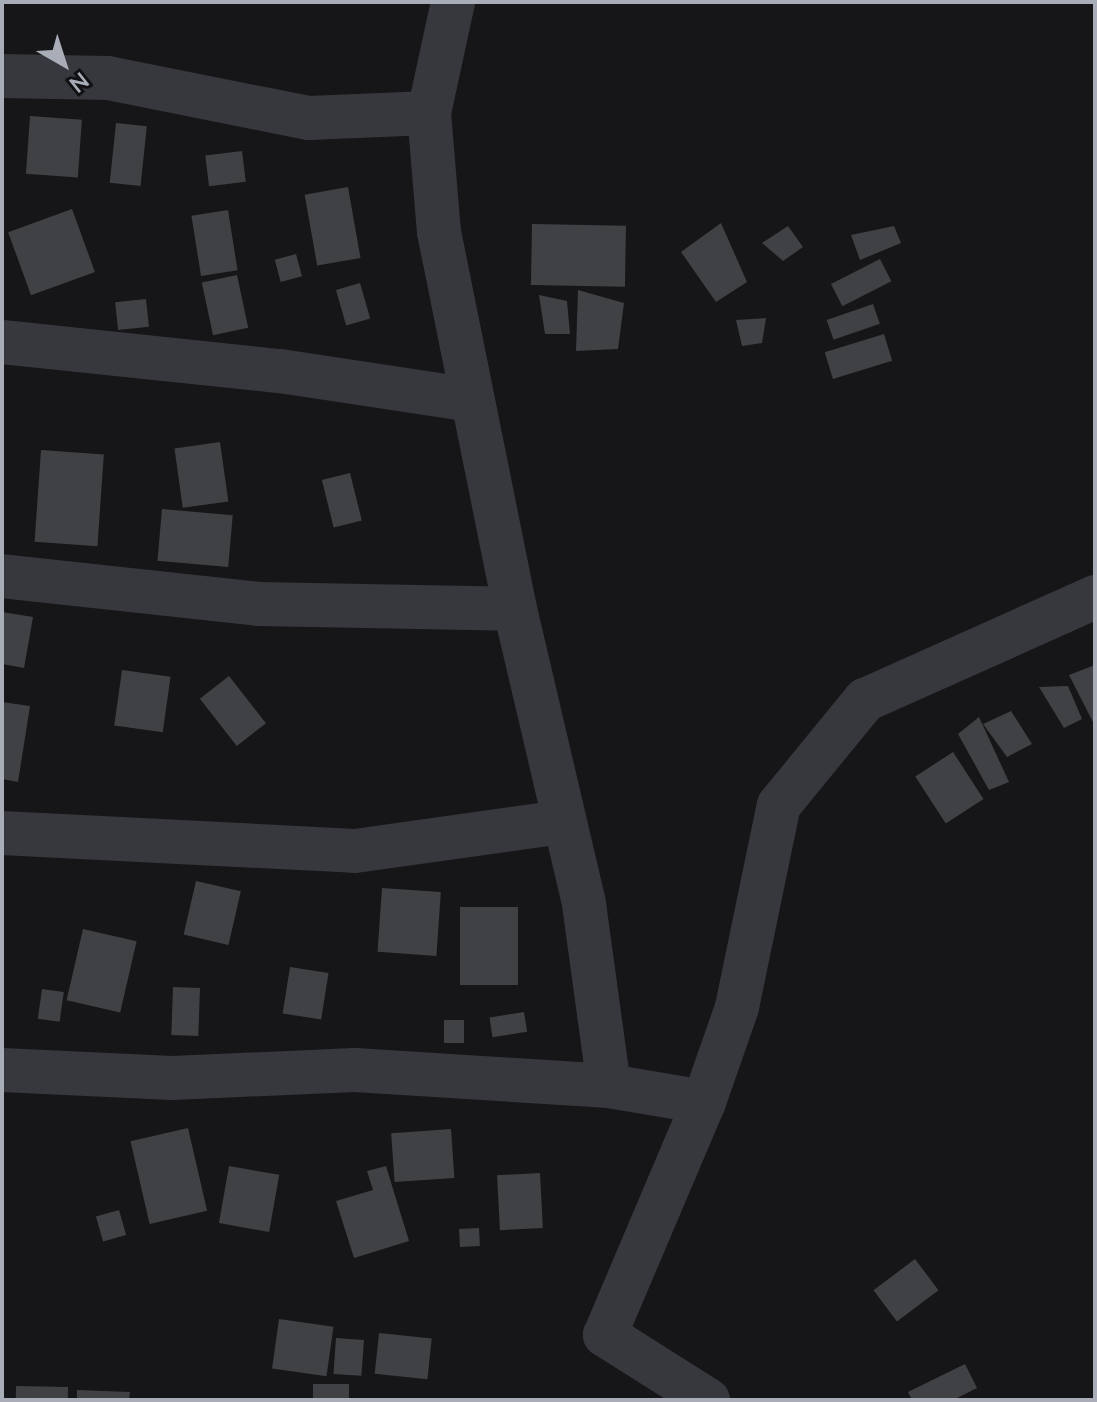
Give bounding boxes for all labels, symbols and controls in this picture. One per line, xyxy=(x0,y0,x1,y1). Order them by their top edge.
north arrow xyxy=(24,24,104,104)
text: N xyxy=(64,67,95,99)

